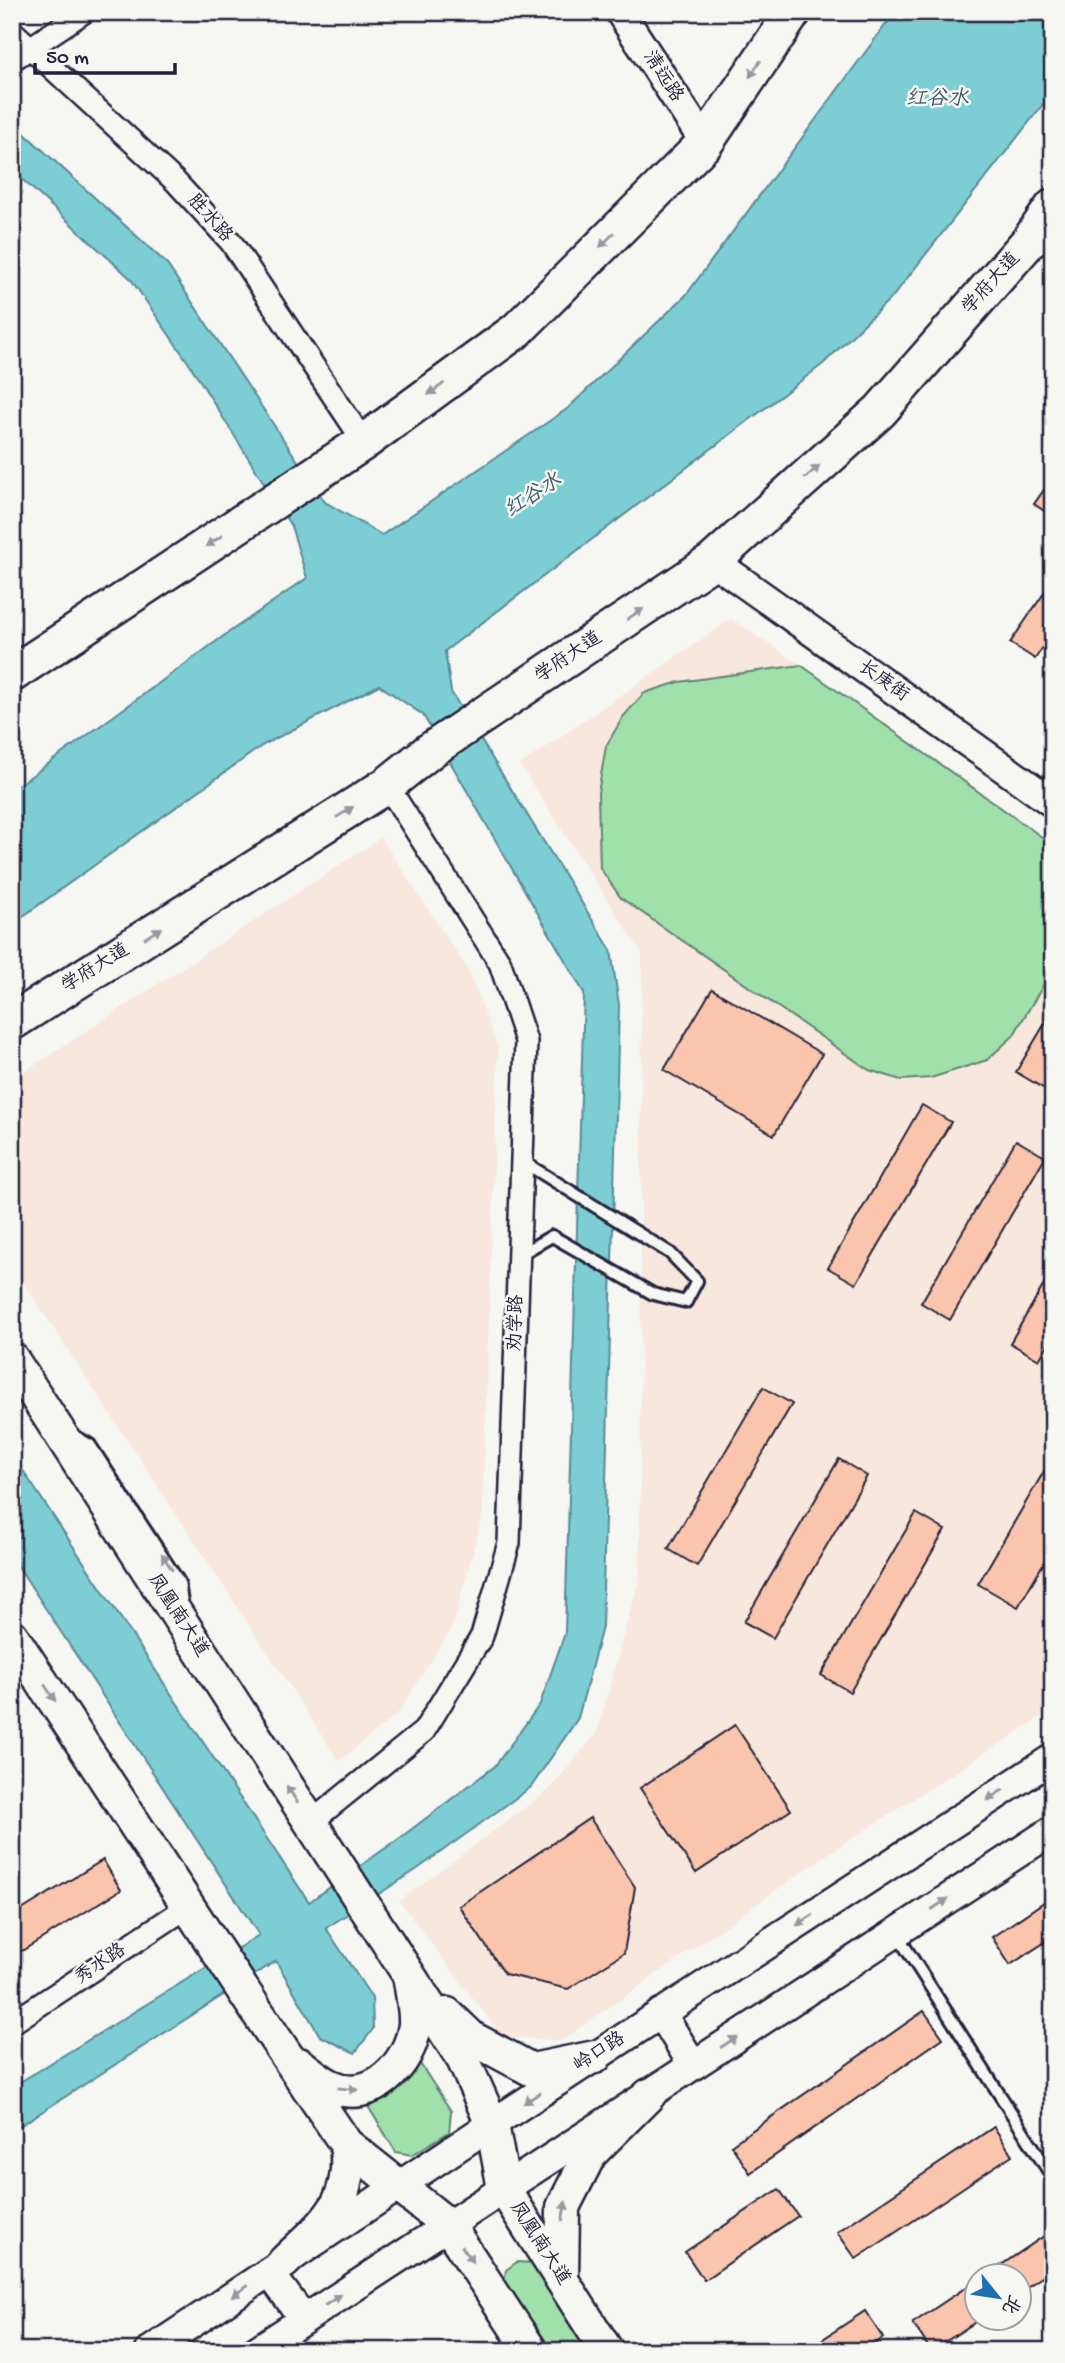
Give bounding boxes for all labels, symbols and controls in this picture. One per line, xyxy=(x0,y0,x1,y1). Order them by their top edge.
scale bar xyxy=(35,32,175,76)
street label: 清远路 xyxy=(637,46,688,107)
text: 50 m xyxy=(46,47,89,72)
one-way arrow xyxy=(748,60,762,78)
water label: 红谷水 xyxy=(906,87,969,113)
street label: 胜水路 xyxy=(181,189,237,248)
one-way arrow xyxy=(599,232,616,248)
street label: 学府大道 xyxy=(957,247,1026,320)
one-way arrow xyxy=(427,382,445,396)
one-way arrow xyxy=(803,464,821,480)
water label: 红谷水 xyxy=(500,468,568,525)
one-way arrow xyxy=(204,535,224,548)
one-way arrow xyxy=(625,608,644,621)
street label: 学府大道 xyxy=(531,626,607,689)
street label: 长庚街 xyxy=(853,655,914,708)
one-way arrow xyxy=(335,805,355,818)
one-way arrow xyxy=(143,927,162,940)
street label: 学府大道 xyxy=(57,938,134,999)
street label: 劝学路 xyxy=(504,1294,529,1352)
one-way arrow xyxy=(160,1552,173,1572)
street label: 凤凰南大道 xyxy=(141,1569,213,1662)
one-way arrow xyxy=(43,1683,56,1703)
one-way arrow xyxy=(285,1784,298,1804)
one-way arrow xyxy=(986,1789,1005,1802)
one-way arrow xyxy=(931,1897,949,1911)
one-way arrow xyxy=(795,1913,815,1926)
street label: 秀水路 xyxy=(70,1939,131,1990)
street label: 岭口路 xyxy=(569,2027,630,2078)
one-way arrow xyxy=(720,2035,738,2049)
one-way arrow xyxy=(337,2083,359,2094)
one-way arrow xyxy=(523,2091,542,2104)
street label: 凤凰南大道 xyxy=(503,2197,575,2290)
one-way arrow xyxy=(559,2200,570,2222)
one-way arrow xyxy=(461,2244,474,2264)
north arrow xyxy=(964,2262,1034,2332)
one-way arrow xyxy=(231,2284,250,2297)
text: 北 xyxy=(995,2290,1024,2318)
one-way arrow xyxy=(324,2293,342,2307)

